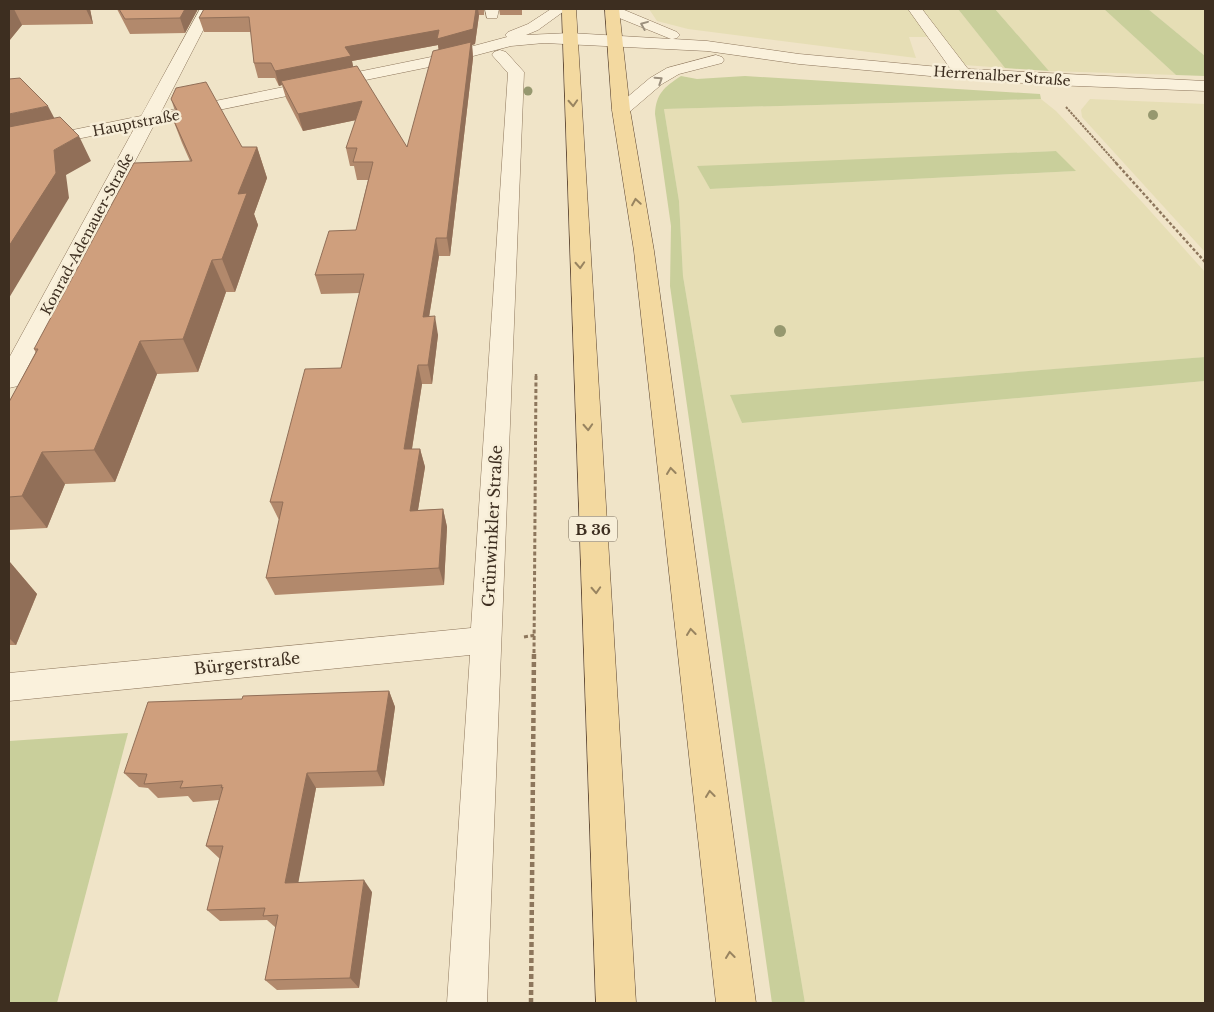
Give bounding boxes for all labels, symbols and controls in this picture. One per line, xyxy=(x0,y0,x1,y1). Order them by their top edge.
one-way arrow xyxy=(640,20,649,31)
street label: Herrenalber Straße xyxy=(933,62,1071,90)
one-way arrow xyxy=(654,76,663,86)
one-way arrow xyxy=(567,99,578,107)
street label: Hauptstraße xyxy=(91,106,181,140)
street label: Konrad-Adenauer-Straße xyxy=(37,150,137,318)
one-way arrow xyxy=(632,198,642,207)
one-way arrow xyxy=(575,261,586,269)
one-way arrow xyxy=(583,424,594,432)
street label: Grünwinkler Straße xyxy=(478,445,506,607)
one-way arrow xyxy=(666,467,677,475)
road number: B 36 xyxy=(569,516,617,542)
one-way arrow xyxy=(591,586,601,594)
one-way arrow xyxy=(686,628,697,636)
street label: Bürgerstraße xyxy=(193,647,301,679)
one-way arrow xyxy=(705,789,716,797)
one-way arrow xyxy=(725,951,736,959)

